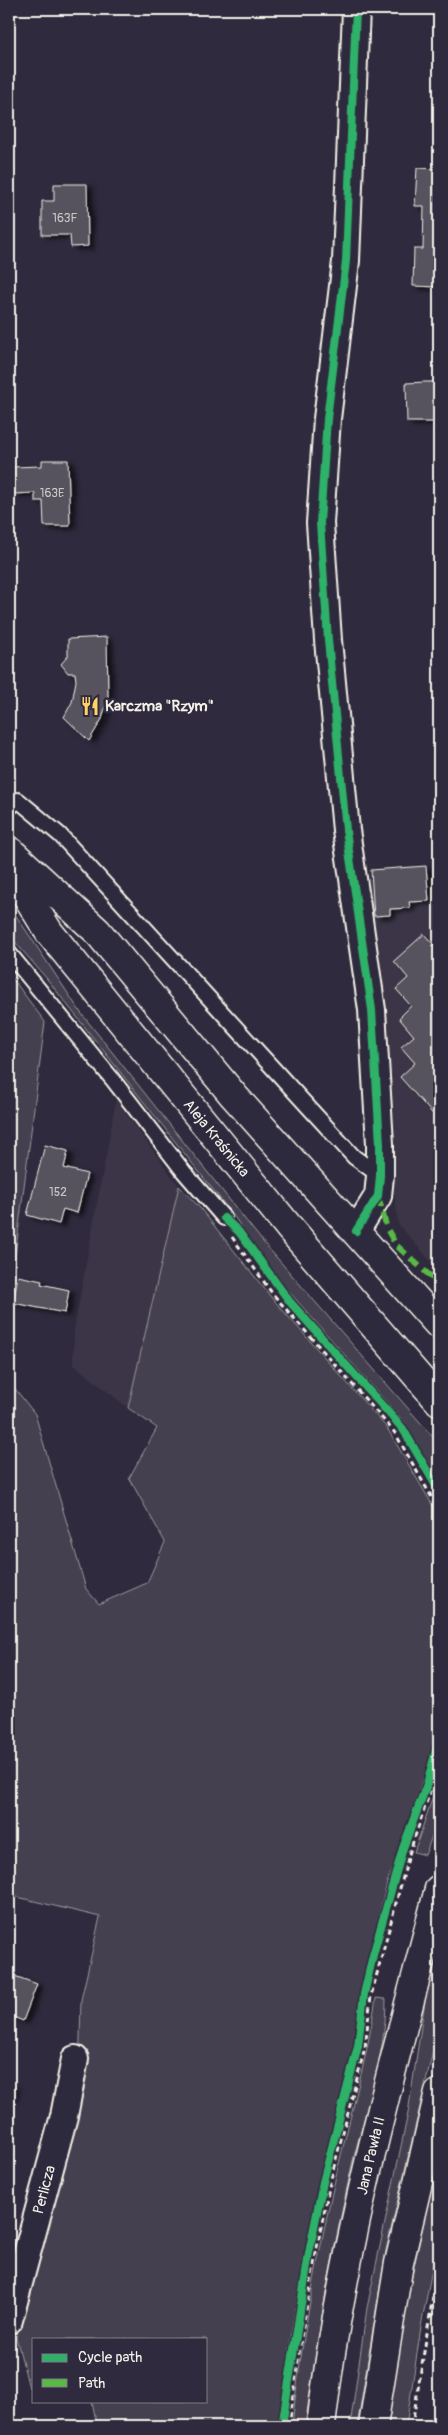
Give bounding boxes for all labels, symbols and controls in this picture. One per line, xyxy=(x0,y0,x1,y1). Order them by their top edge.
house number: 163F xyxy=(52,211,78,226)
house number: 163E xyxy=(40,486,64,501)
restaurant icon: Karczma "Rzym" xyxy=(79,695,101,717)
place label: Karczma "Rzym" xyxy=(105,697,214,716)
street label: Aleja Kraśnicka xyxy=(179,1095,254,1181)
house number: 152 xyxy=(49,1185,67,1200)
street label: Jana Pawła II xyxy=(352,2115,389,2197)
street label: Perlicza xyxy=(28,2163,60,2216)
legend xyxy=(32,2338,208,2402)
text: Cycle path xyxy=(78,2348,142,2367)
text: Path xyxy=(78,2374,105,2393)

